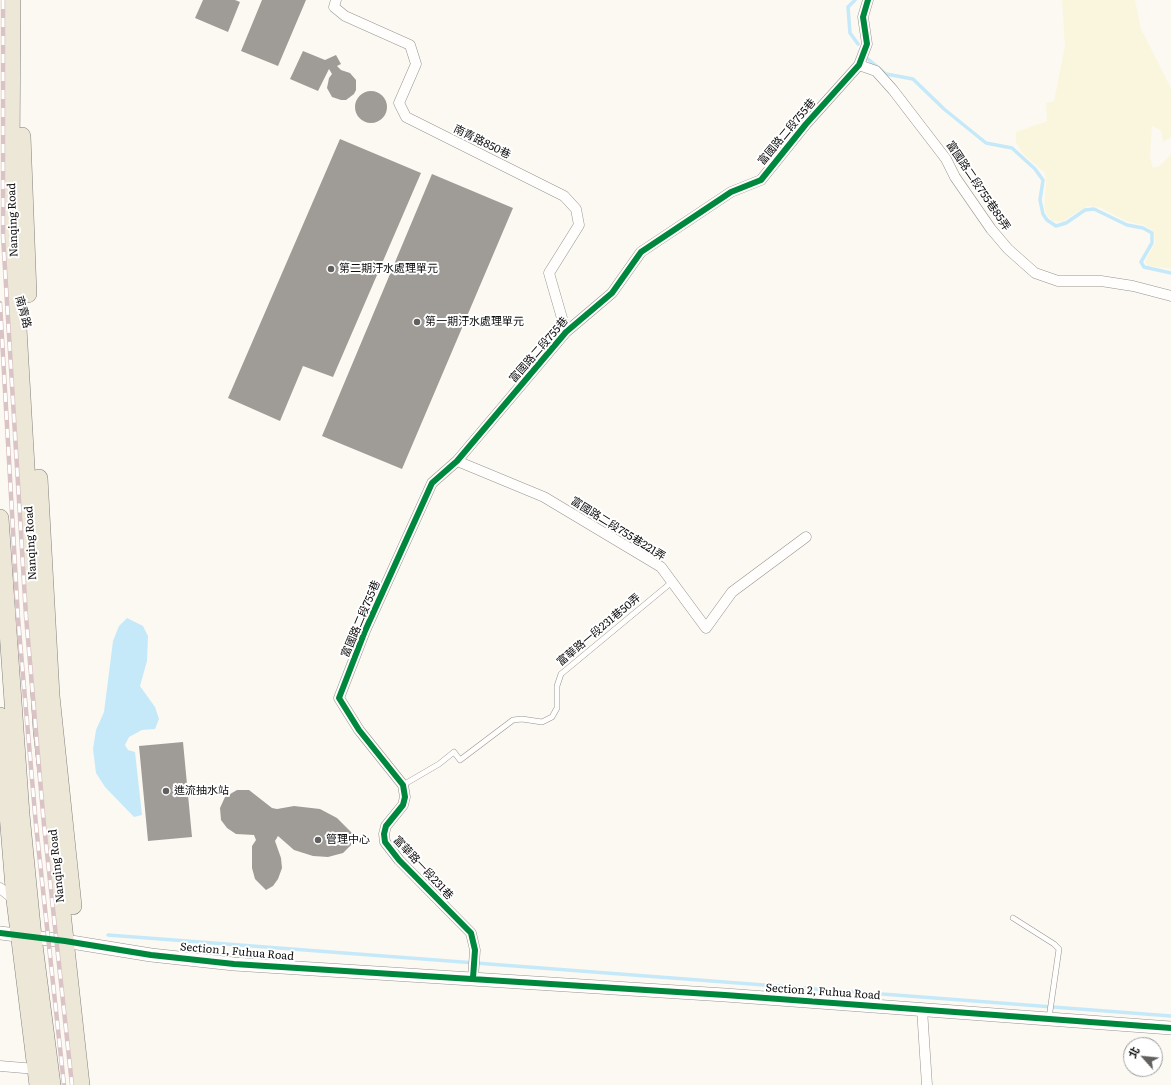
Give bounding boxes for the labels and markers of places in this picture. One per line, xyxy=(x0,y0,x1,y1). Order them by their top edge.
place label: 第二期汙水處理單元 xyxy=(339,262,438,276)
marker: 第二期汙水處理單元 xyxy=(326,264,336,274)
place label: 第一期汙水處理單元 xyxy=(425,315,524,329)
marker: 第一期汙水處理單元 xyxy=(412,317,422,327)
place label: 進流抽水站 xyxy=(174,784,229,798)
marker: 進流抽水站 xyxy=(161,786,171,796)
place label: 管理中心 xyxy=(326,833,370,847)
marker: 管理中心 xyxy=(313,835,323,845)

